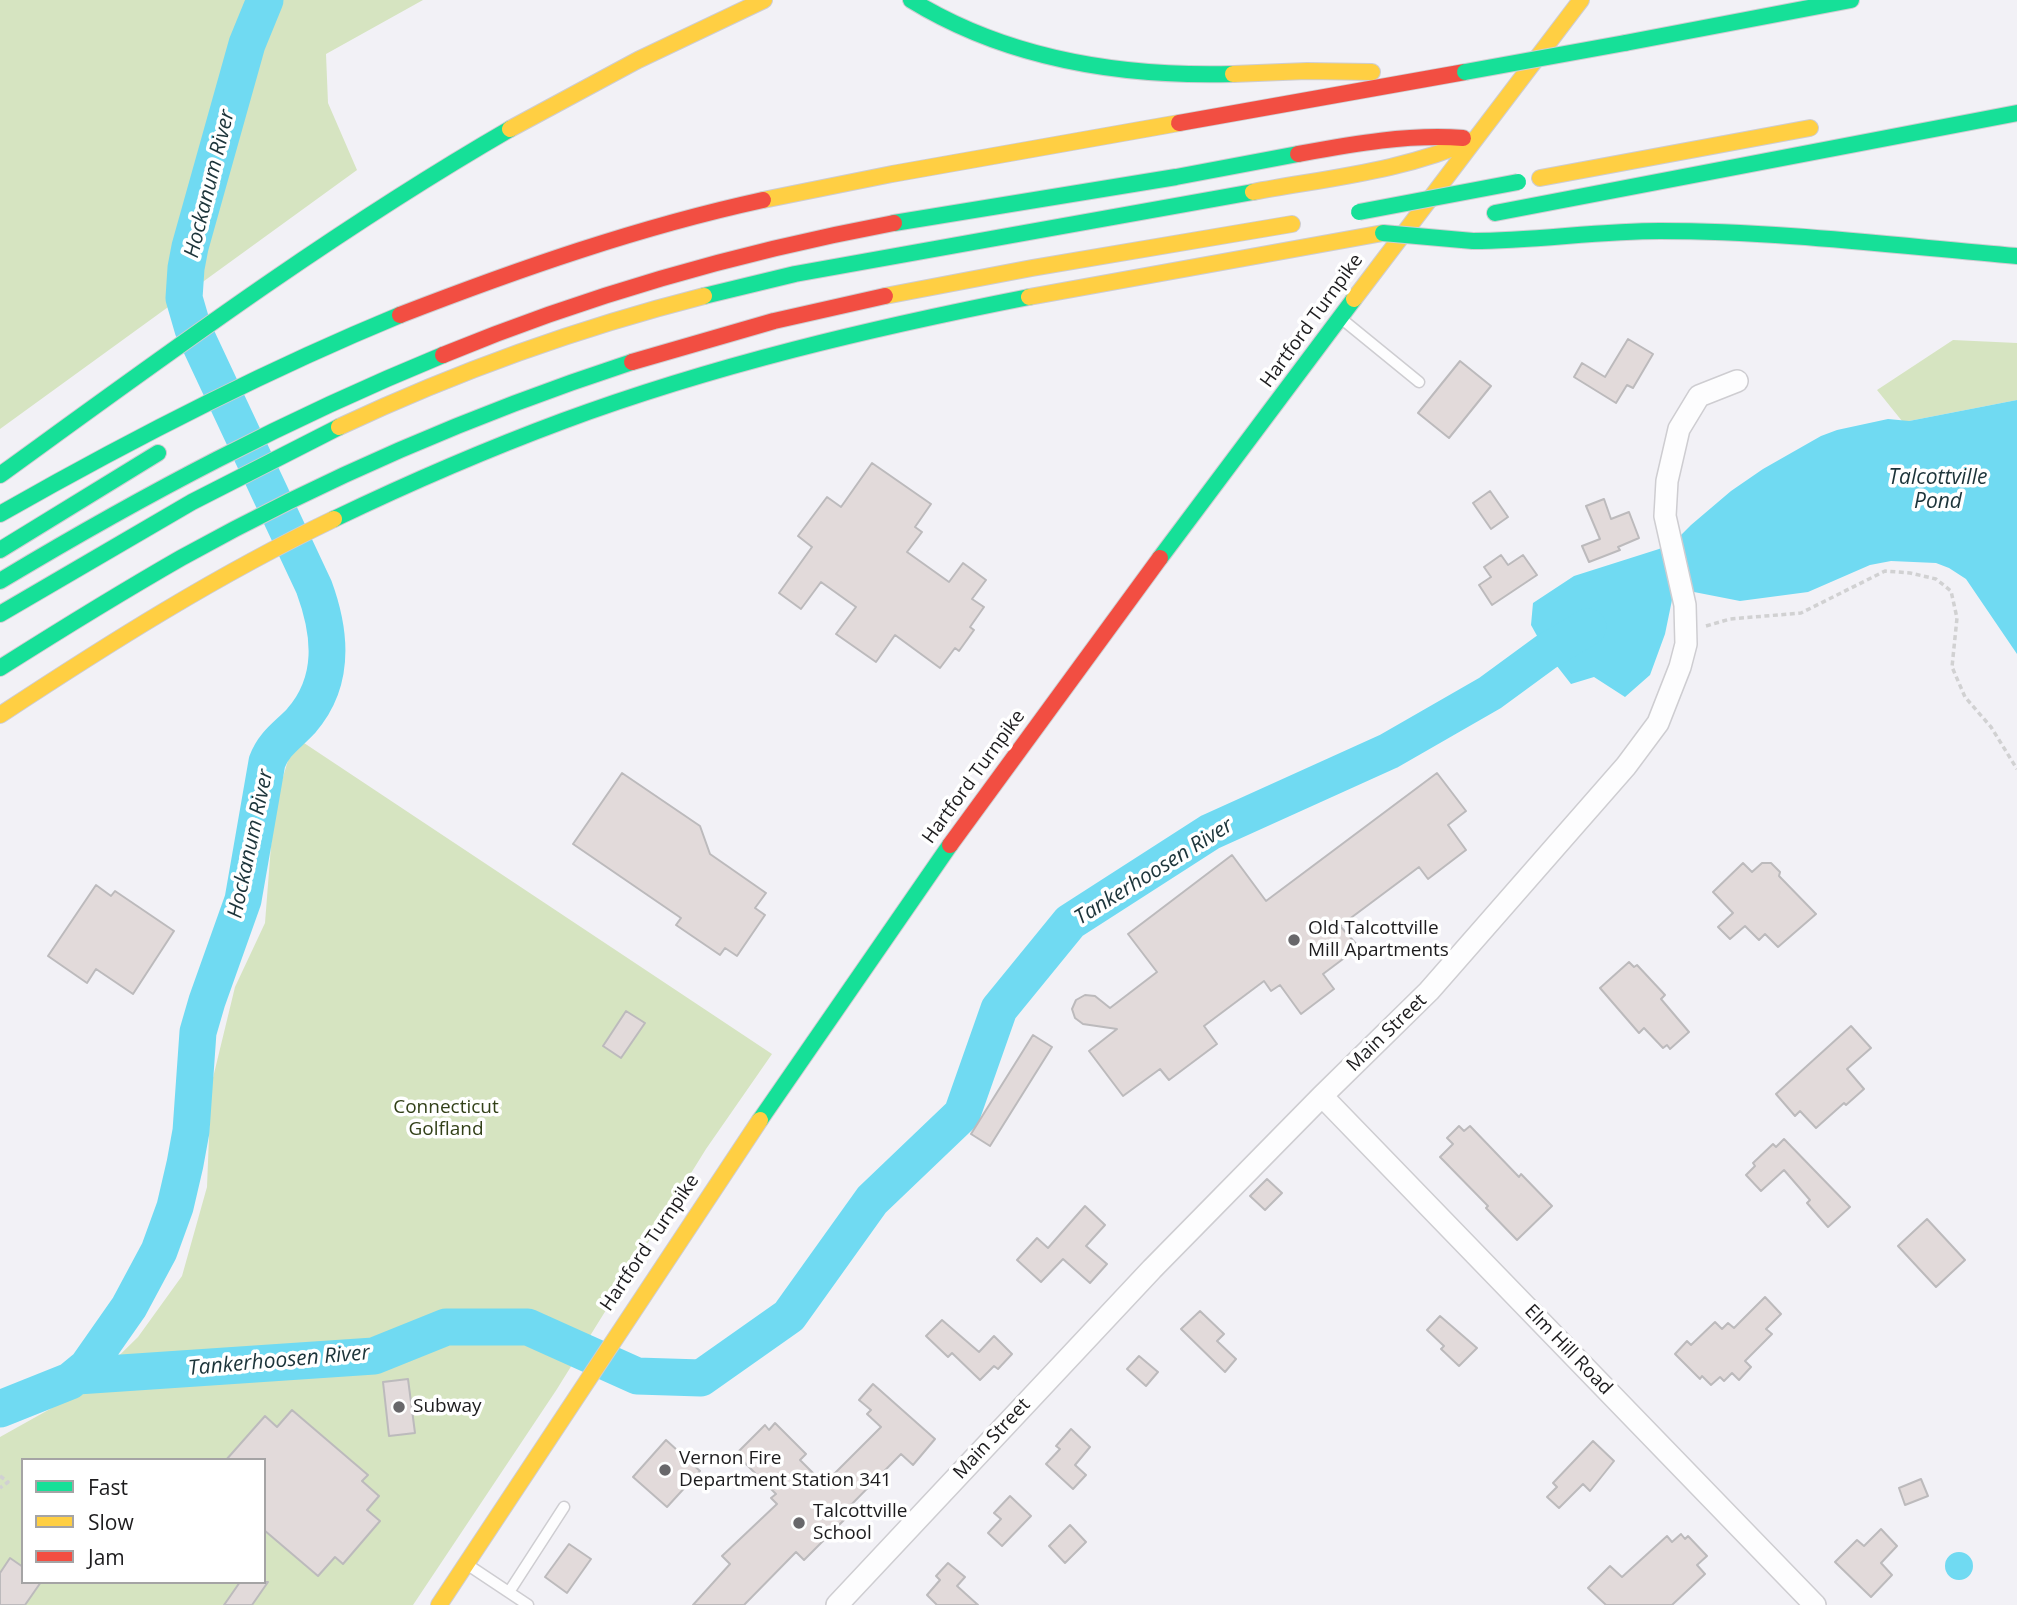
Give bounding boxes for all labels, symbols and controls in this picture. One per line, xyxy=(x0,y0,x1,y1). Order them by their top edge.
water label: Hockanum River xyxy=(179,107,241,261)
street label: Hartford Turnpike xyxy=(1256,250,1368,392)
water label: Talcottville Pond xyxy=(1889,465,1987,515)
street label: Hartford Turnpike xyxy=(918,706,1030,848)
water label: Hockanum River xyxy=(223,767,279,921)
water label: Tankerhoosen River xyxy=(1070,813,1238,931)
place label: Old Talcottville Mill Apartments xyxy=(1308,918,1449,962)
marker: Old Talcottville Mill Apartments xyxy=(1286,932,1302,948)
street label: Main Street xyxy=(1342,989,1432,1077)
park label: Connecticut Golfland xyxy=(393,1097,499,1141)
street label: Hartford Turnpike xyxy=(596,1170,704,1316)
street label: Elm Hill Road xyxy=(1519,1300,1617,1400)
water label: Tankerhoosen River xyxy=(187,1341,371,1381)
street label: Main Street xyxy=(949,1394,1035,1484)
place label: Subway xyxy=(413,1396,481,1418)
marker: Subway xyxy=(391,1399,407,1415)
place label: Vernon Fire Department Station 341 xyxy=(679,1448,892,1492)
legend xyxy=(21,1458,266,1584)
marker: Vernon Fire Department Station 341 xyxy=(657,1462,673,1478)
text: Fast xyxy=(88,1473,128,1501)
place label: Talcottville School xyxy=(813,1501,907,1545)
text: Slow xyxy=(88,1508,134,1536)
marker: Talcottville School xyxy=(791,1515,807,1531)
text: Jam xyxy=(88,1543,125,1571)

